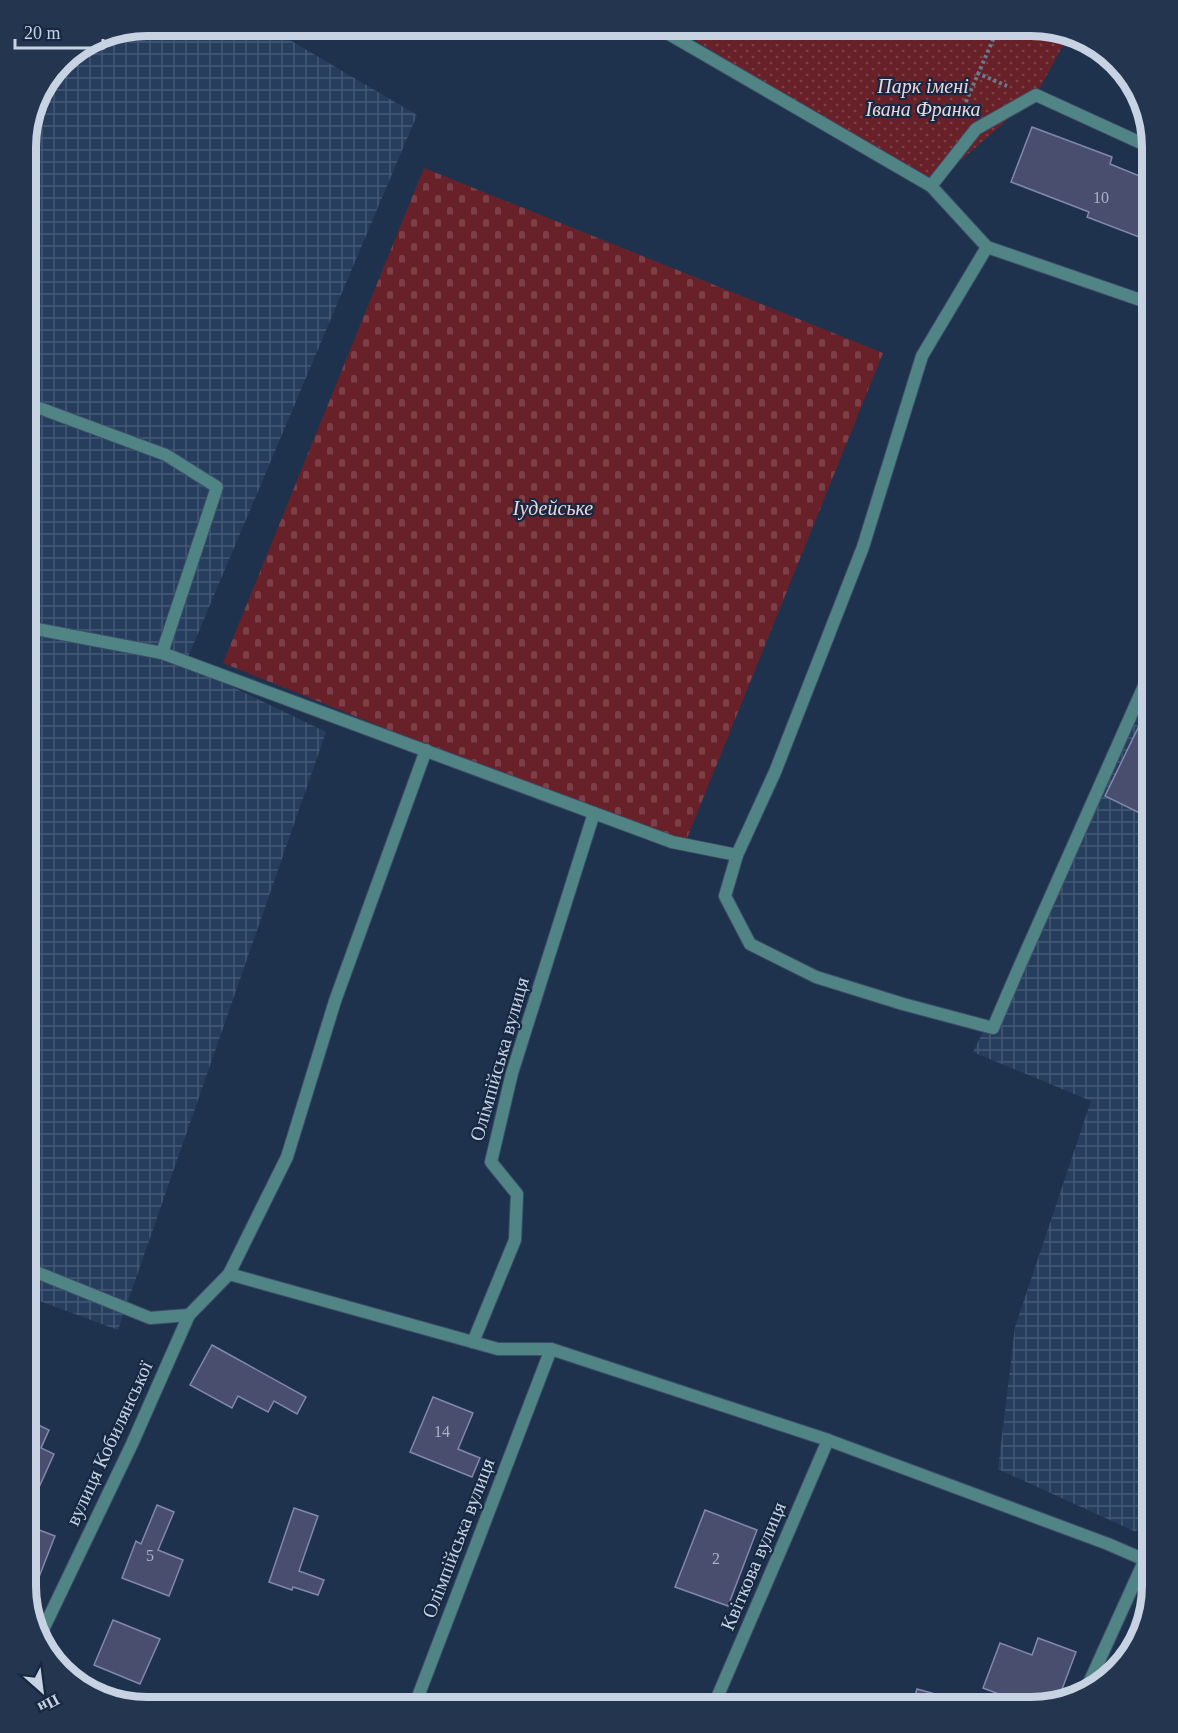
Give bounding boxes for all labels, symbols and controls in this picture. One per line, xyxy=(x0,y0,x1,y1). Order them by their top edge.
scale bar xyxy=(15,12,104,50)
text: 20 m xyxy=(24,23,61,43)
park label: Парк імені Івана Франка xyxy=(865,75,981,121)
house number: 10 xyxy=(1093,189,1109,206)
park label: Іудейське xyxy=(512,497,593,520)
street label: Олімпійська вулиця xyxy=(465,975,534,1144)
street label: вулиця Кобилянської xyxy=(61,1357,158,1529)
house number: 14 xyxy=(434,1423,450,1440)
street label: Олімпійська вулиця xyxy=(417,1455,500,1621)
street label: Квіткова вулиця xyxy=(716,1499,791,1634)
house number: 5 xyxy=(146,1547,154,1564)
house number: 2 xyxy=(712,1550,720,1567)
north arrow xyxy=(12,1661,72,1721)
text: Пн xyxy=(35,1691,62,1716)

